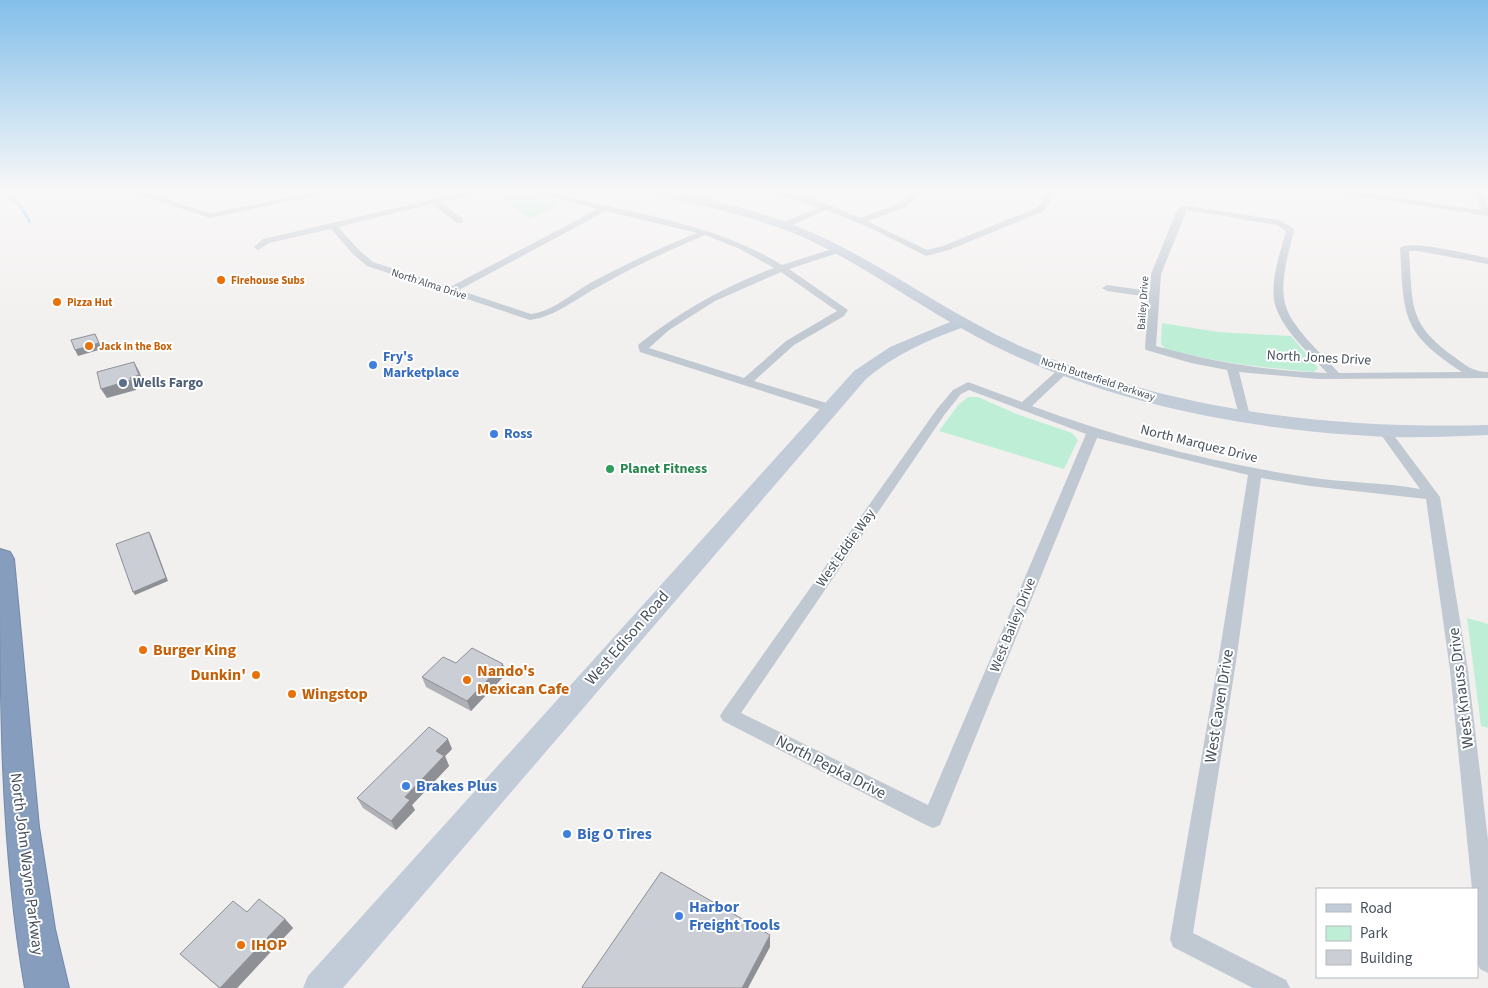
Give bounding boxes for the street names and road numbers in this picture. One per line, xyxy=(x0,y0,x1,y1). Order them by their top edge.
street label: North Alma Drive xyxy=(389,265,469,303)
street label: Bailey Drive xyxy=(1134,275,1152,331)
street label: North Jones Drive xyxy=(1266,345,1372,371)
street label: North Butterfield Parkway xyxy=(1039,353,1157,405)
street label: North Marquez Drive xyxy=(1138,420,1260,468)
street label: West Eddie Way xyxy=(812,504,881,591)
street label: West Bailey Drive xyxy=(985,575,1041,675)
street label: West Edison Road xyxy=(580,586,674,690)
street label: West Knauss Drive xyxy=(1443,626,1479,750)
street label: West Caven Drive xyxy=(1199,648,1239,764)
street label: North Pepka Drive xyxy=(772,730,890,804)
street label: North John Wayne Parkway xyxy=(5,772,49,957)

